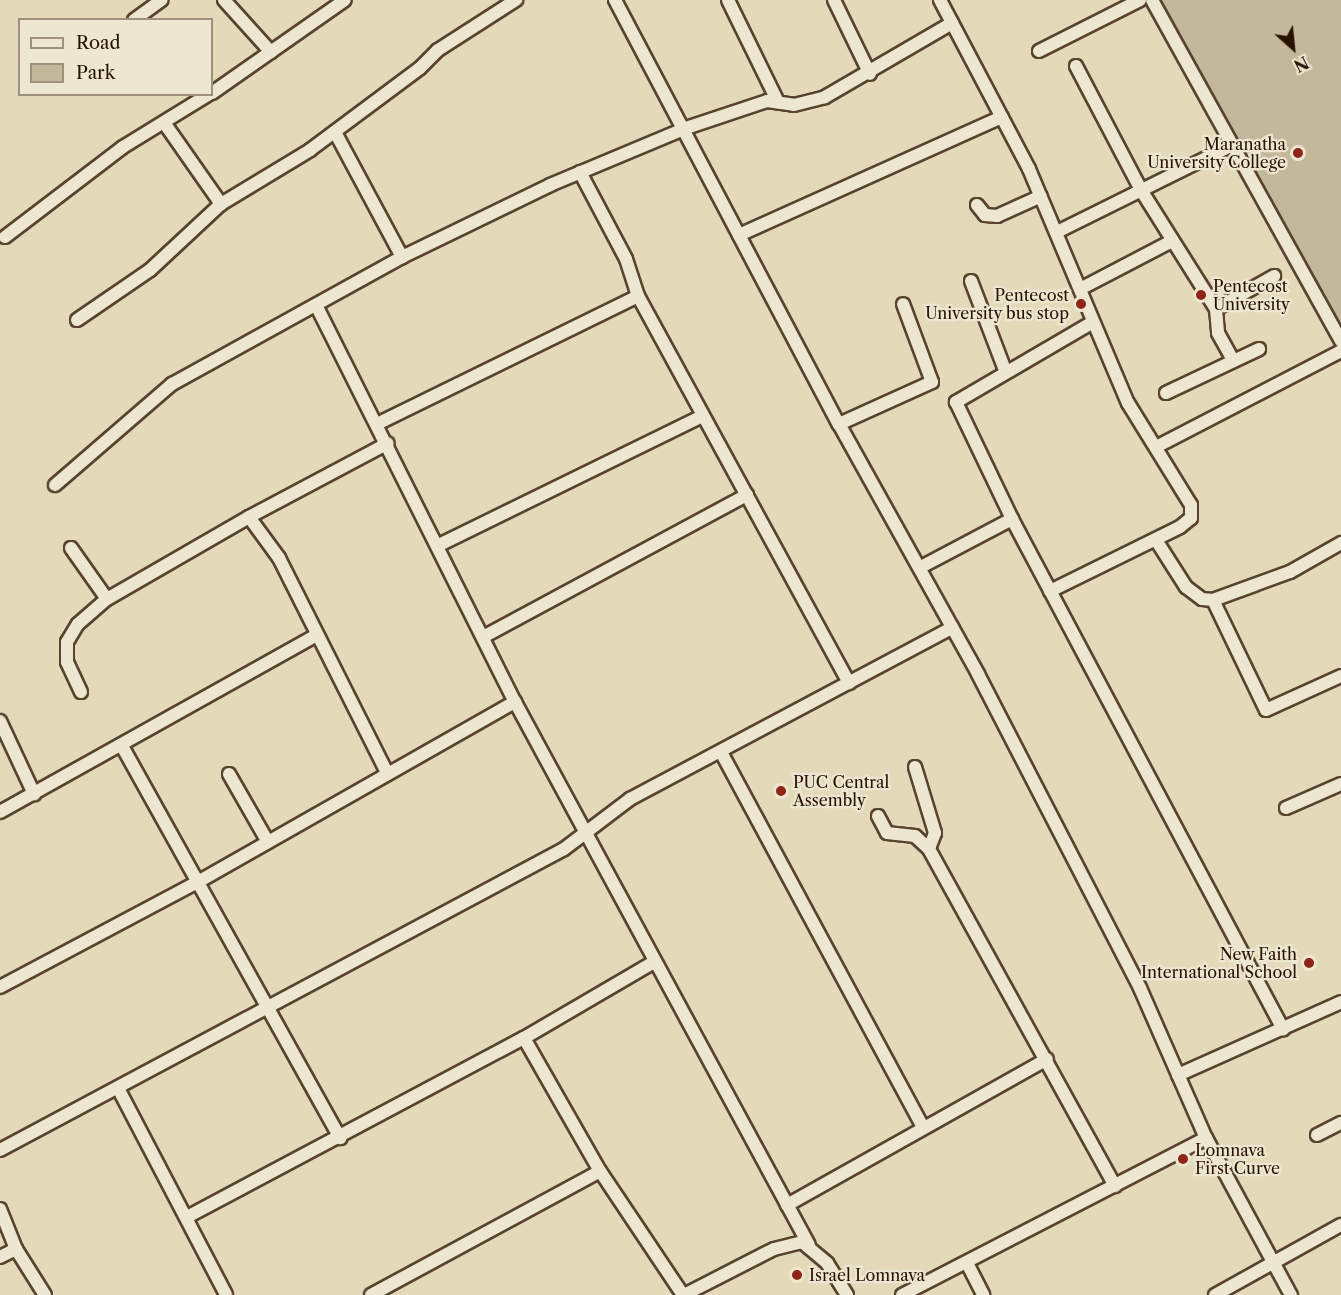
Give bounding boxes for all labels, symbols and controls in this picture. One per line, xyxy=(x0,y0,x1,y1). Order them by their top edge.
legend xyxy=(18,18,213,96)
north arrow xyxy=(1263,18,1323,78)
text: Road xyxy=(76,32,121,54)
text: N xyxy=(1290,52,1312,76)
text: Park xyxy=(76,62,115,84)
place label: Maranatha University College xyxy=(1147,134,1286,172)
marker: Maranatha University College xyxy=(1291,146,1305,160)
place label: Pentecost University xyxy=(1213,276,1290,314)
place label: Pentecost University bus stop xyxy=(925,285,1069,323)
marker: Pentecost University xyxy=(1194,288,1208,302)
marker: Pentecost University bus stop xyxy=(1074,297,1088,311)
place label: PUC Central Assembly xyxy=(793,772,889,810)
marker: PUC Central Assembly xyxy=(774,784,788,798)
place label: New Faith International School xyxy=(1141,944,1297,982)
marker: New Faith International School xyxy=(1302,956,1316,970)
place label: Lomnava First Curve xyxy=(1195,1140,1280,1178)
marker: Lomnava First Curve xyxy=(1176,1152,1190,1166)
place label: Israel Lomnava xyxy=(809,1265,925,1285)
marker: Israel Lomnava xyxy=(790,1268,804,1282)

